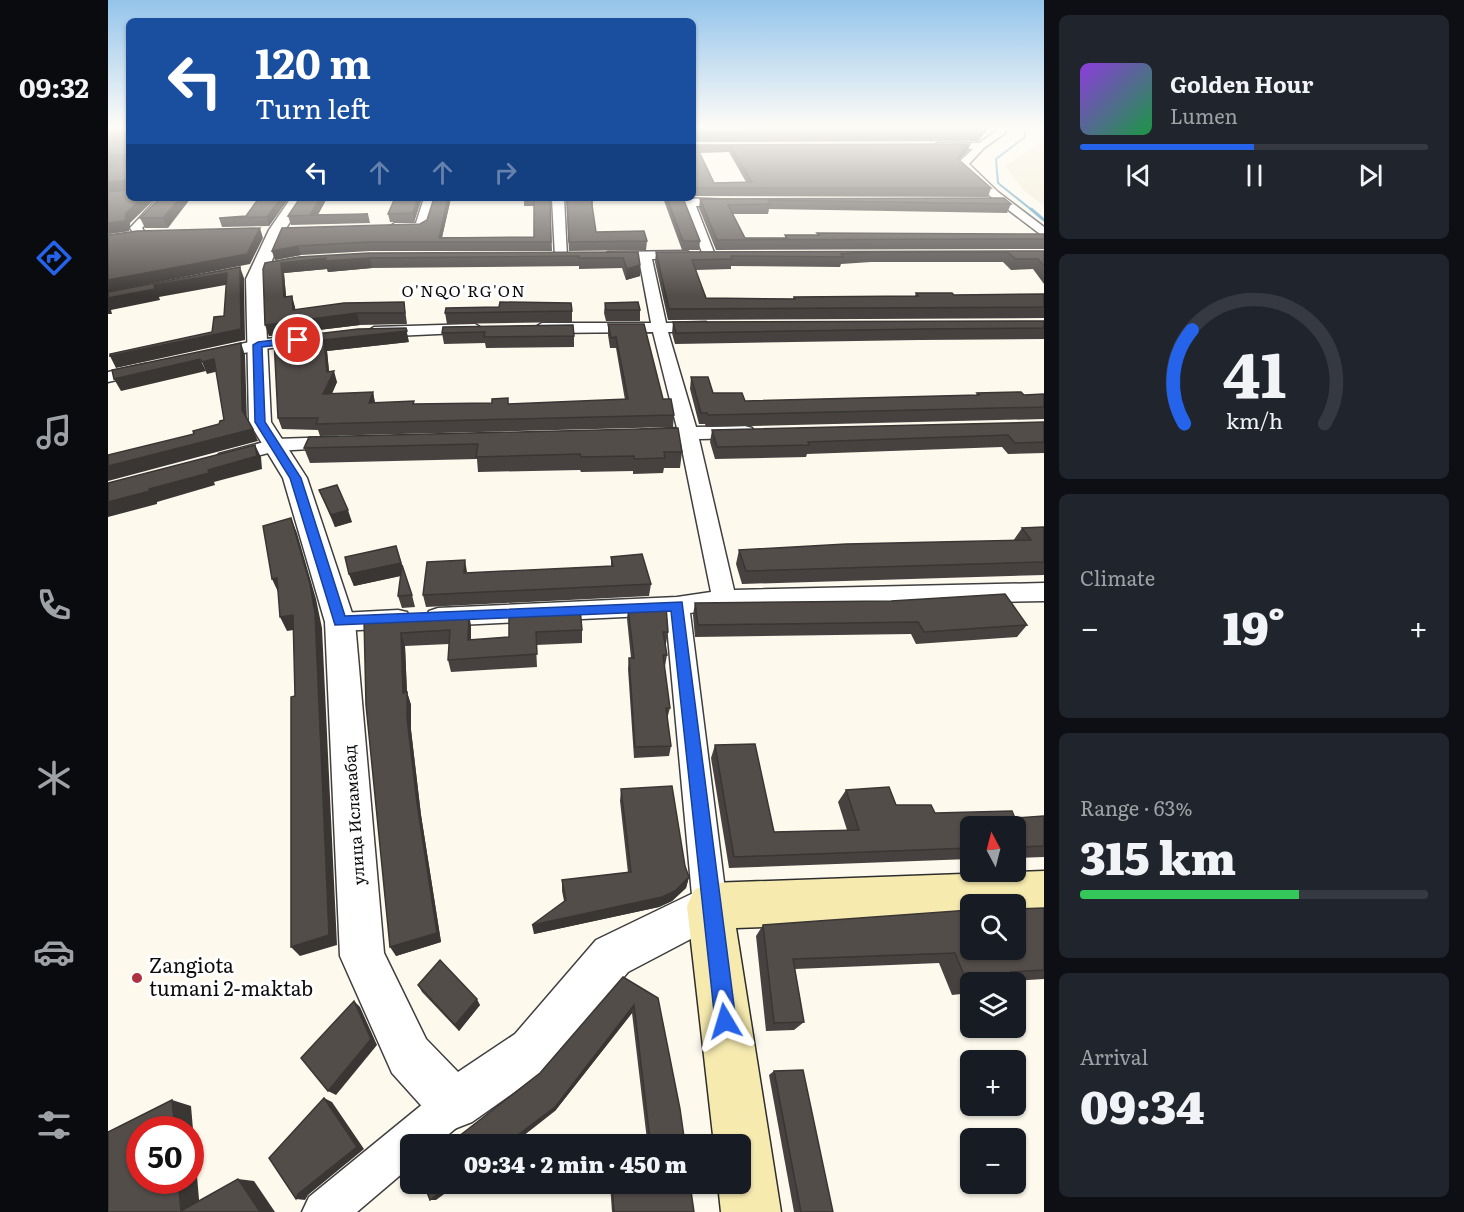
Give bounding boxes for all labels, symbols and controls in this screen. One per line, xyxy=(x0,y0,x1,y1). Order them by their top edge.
text: 120 m xyxy=(255,30,371,92)
icon: left xyxy=(156,42,234,120)
text: 09:32 xyxy=(19,66,89,106)
text: Golden Hour xyxy=(1170,67,1313,100)
text: Turn left xyxy=(255,87,370,127)
text: Lumen xyxy=(1170,100,1238,130)
icon: left xyxy=(300,156,333,189)
icon: ahead xyxy=(363,156,396,189)
icon: ahead xyxy=(426,156,459,189)
icon: right xyxy=(489,156,522,189)
icon: previous xyxy=(1122,159,1155,192)
icon: pause xyxy=(1238,159,1271,192)
icon: next xyxy=(1354,159,1387,192)
icon: directions xyxy=(33,237,75,279)
district label: O'NQO'RG'ON xyxy=(402,278,526,302)
pin xyxy=(272,314,323,365)
icon: arrive xyxy=(281,323,314,356)
text: 41 xyxy=(1222,325,1286,417)
text: km/h xyxy=(1225,404,1283,436)
icon: music xyxy=(33,411,75,453)
text: Climate xyxy=(1080,562,1155,592)
icon: phone xyxy=(33,584,75,626)
text: 19° xyxy=(1223,592,1285,659)
text: − xyxy=(1080,601,1099,650)
text: + xyxy=(1409,601,1428,650)
street label: улица Исламабад xyxy=(336,744,370,886)
icon: climate xyxy=(33,757,75,799)
text: Range · 63% xyxy=(1080,792,1192,822)
north arrow xyxy=(960,816,1026,882)
map controls xyxy=(960,816,1026,1194)
text: 315 km xyxy=(1080,822,1236,889)
button: search xyxy=(960,894,1026,960)
icon: car xyxy=(33,931,75,973)
place label: Zangiota tumani 2-maktab xyxy=(149,949,313,1002)
marker: Zangiota tumani 2-maktab xyxy=(130,971,144,985)
button: layers xyxy=(960,972,1026,1038)
position arrow xyxy=(693,989,757,1053)
text: Arrival xyxy=(1080,1041,1148,1071)
button: + xyxy=(960,1050,1026,1116)
text: 09:34 xyxy=(1080,1071,1204,1138)
icon: filters xyxy=(33,1104,75,1146)
speed limit sign: 50 xyxy=(126,1116,204,1194)
button: − xyxy=(960,1128,1026,1194)
text: 09:34 · 2 min · 450 m xyxy=(464,1147,687,1180)

